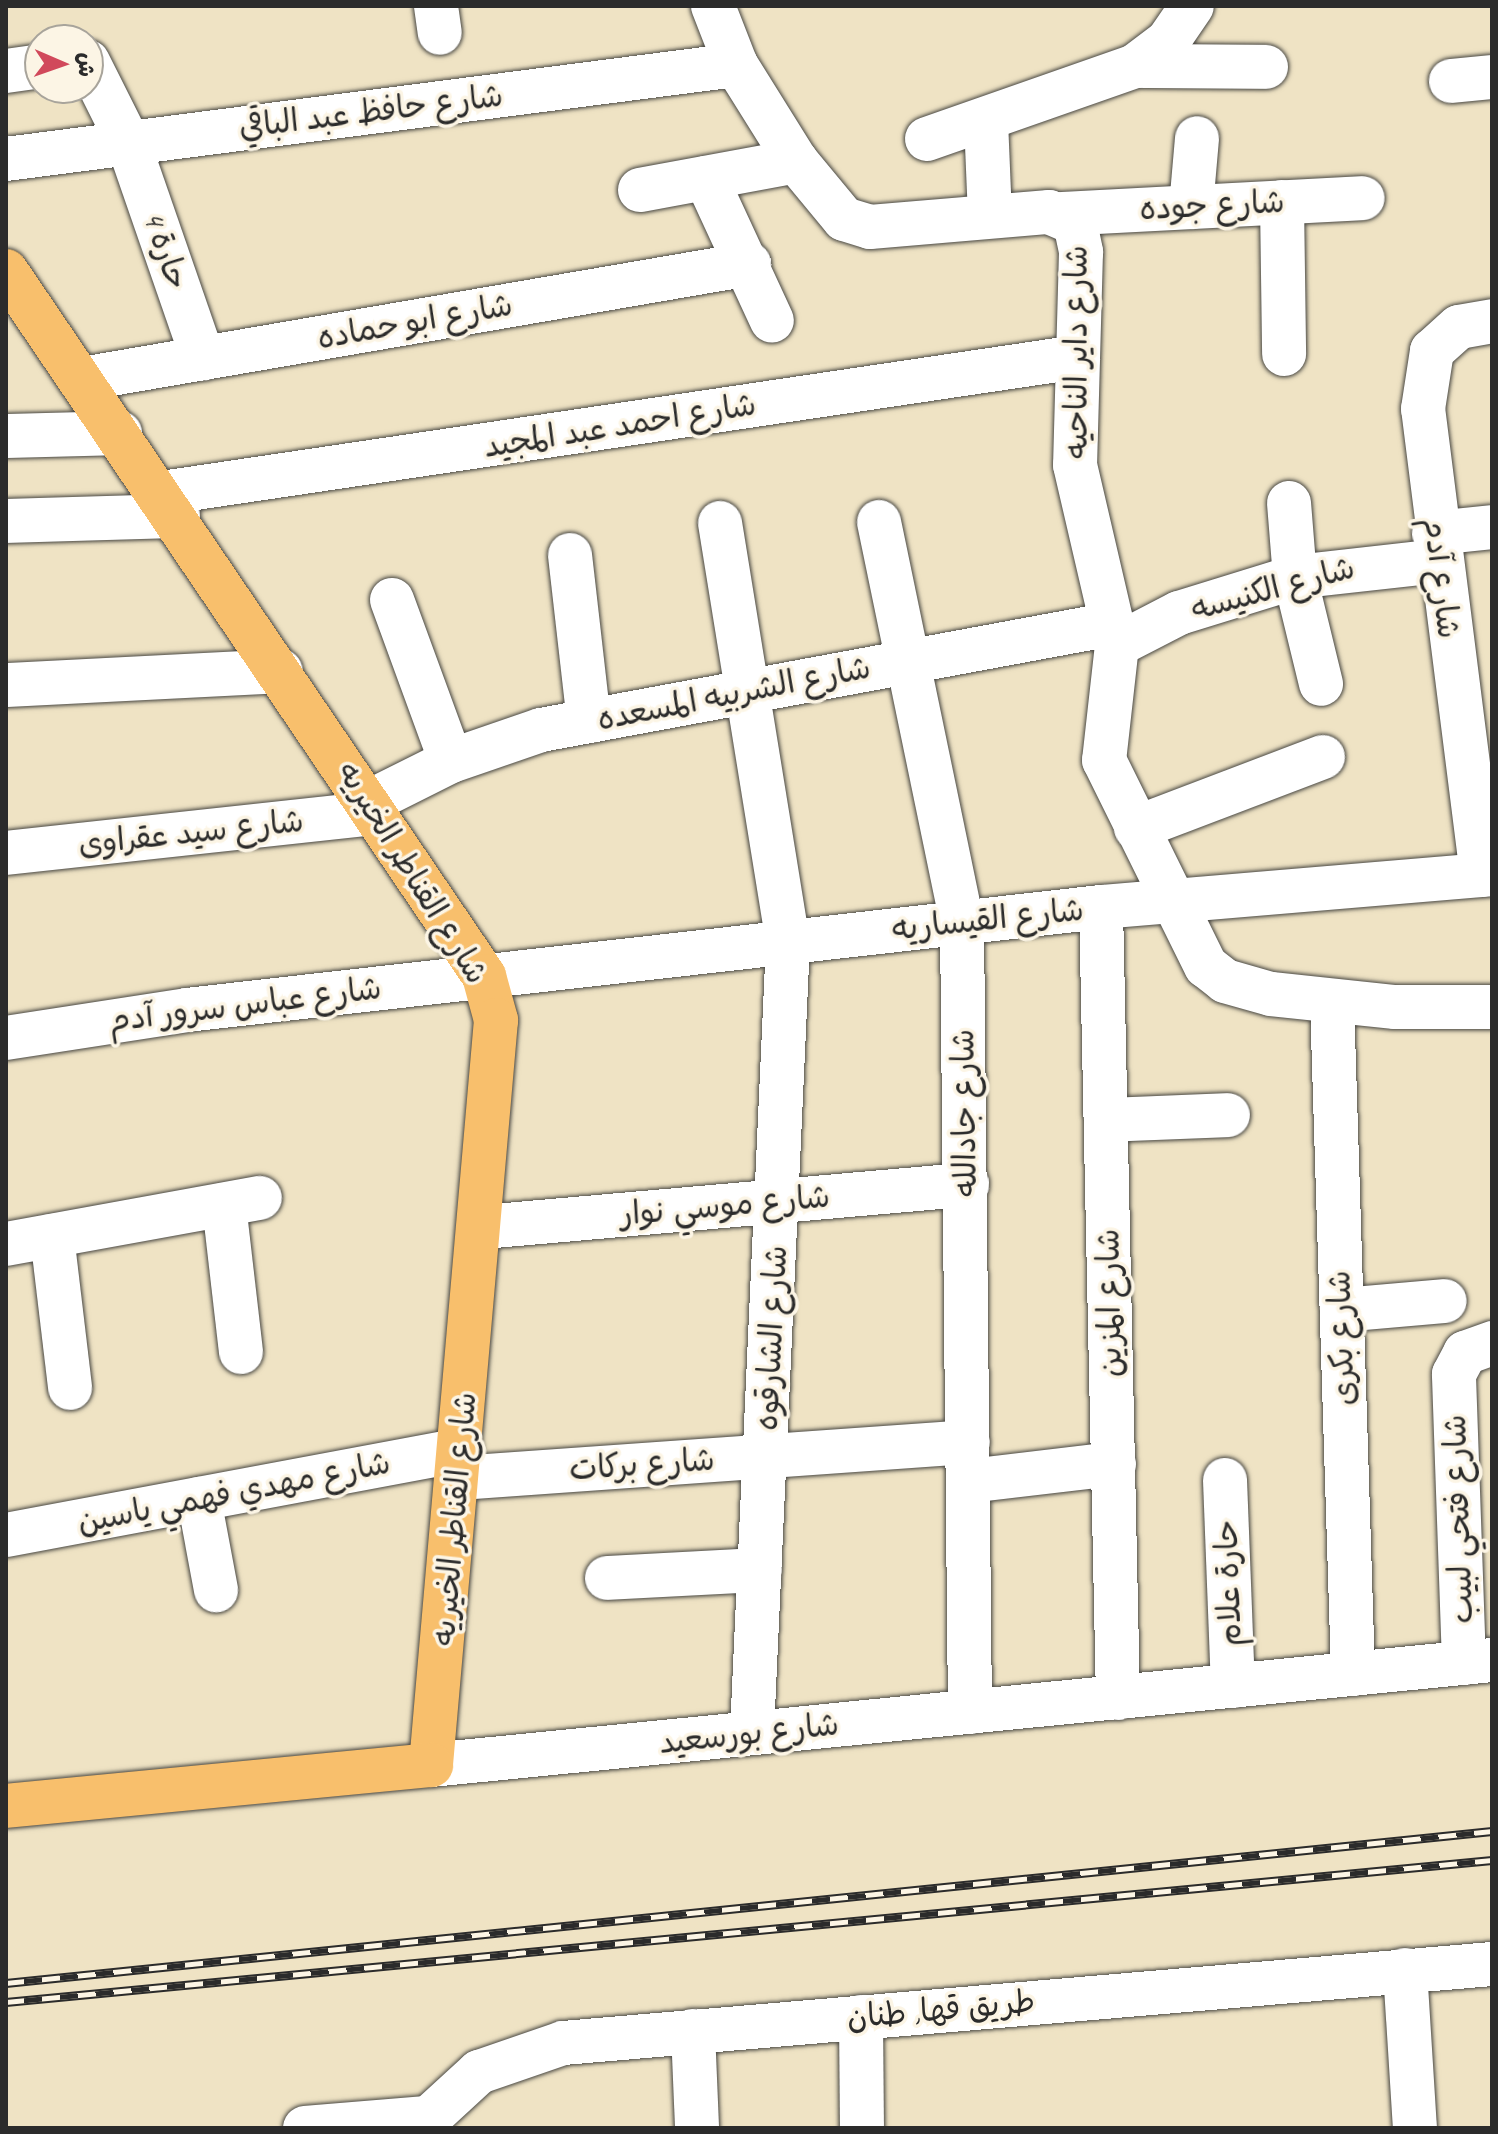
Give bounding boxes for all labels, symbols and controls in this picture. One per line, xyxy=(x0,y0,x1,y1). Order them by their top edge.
north arrow xyxy=(24,24,104,104)
text: ش xyxy=(72,52,100,77)
street label: شارع حافظ عبد الباقي xyxy=(237,77,505,147)
street label: شارع جوده xyxy=(1139,183,1285,229)
street label: حارة 4 xyxy=(134,205,196,295)
street label: شارع داير الناحيه xyxy=(1058,245,1096,459)
street label: شارع ابو حماده xyxy=(314,286,516,358)
street label: شارع احمد عبد المجيد xyxy=(481,386,759,466)
street label: شارع آدم xyxy=(1415,515,1467,641)
street label: شارع الكنيسه xyxy=(1187,549,1359,629)
street label: شارع الشربيه المسعده xyxy=(594,649,874,739)
street label: شارع القناطر الخيريه xyxy=(328,755,496,991)
street label: شارع سيد عقراوى xyxy=(76,802,306,864)
street label: شارع القيساريه xyxy=(890,891,1086,949)
street label: شارع عباس سرور آدم xyxy=(106,969,384,1041)
street label: شارع جادالله xyxy=(944,1029,986,1197)
street label: شارع موسي نوار xyxy=(618,1178,832,1234)
street label: شارع المزين xyxy=(1090,1228,1130,1378)
street label: شارع الشارقوه xyxy=(748,1244,796,1432)
street label: شارع بكرى xyxy=(1320,1270,1364,1406)
street label: شارع القناطر الخيريه xyxy=(425,1391,485,1647)
street label: شارع فتحي لبيب xyxy=(1436,1414,1482,1624)
street label: شارع بركات xyxy=(568,1441,716,1489)
street label: شارع مهدي فهمي ياسين xyxy=(74,1444,394,1542)
street label: حارة علام xyxy=(1208,1519,1250,1647)
street label: شارع بورسعيد xyxy=(657,1705,841,1763)
street label: طريق قها, طنان xyxy=(845,1983,1037,2037)

